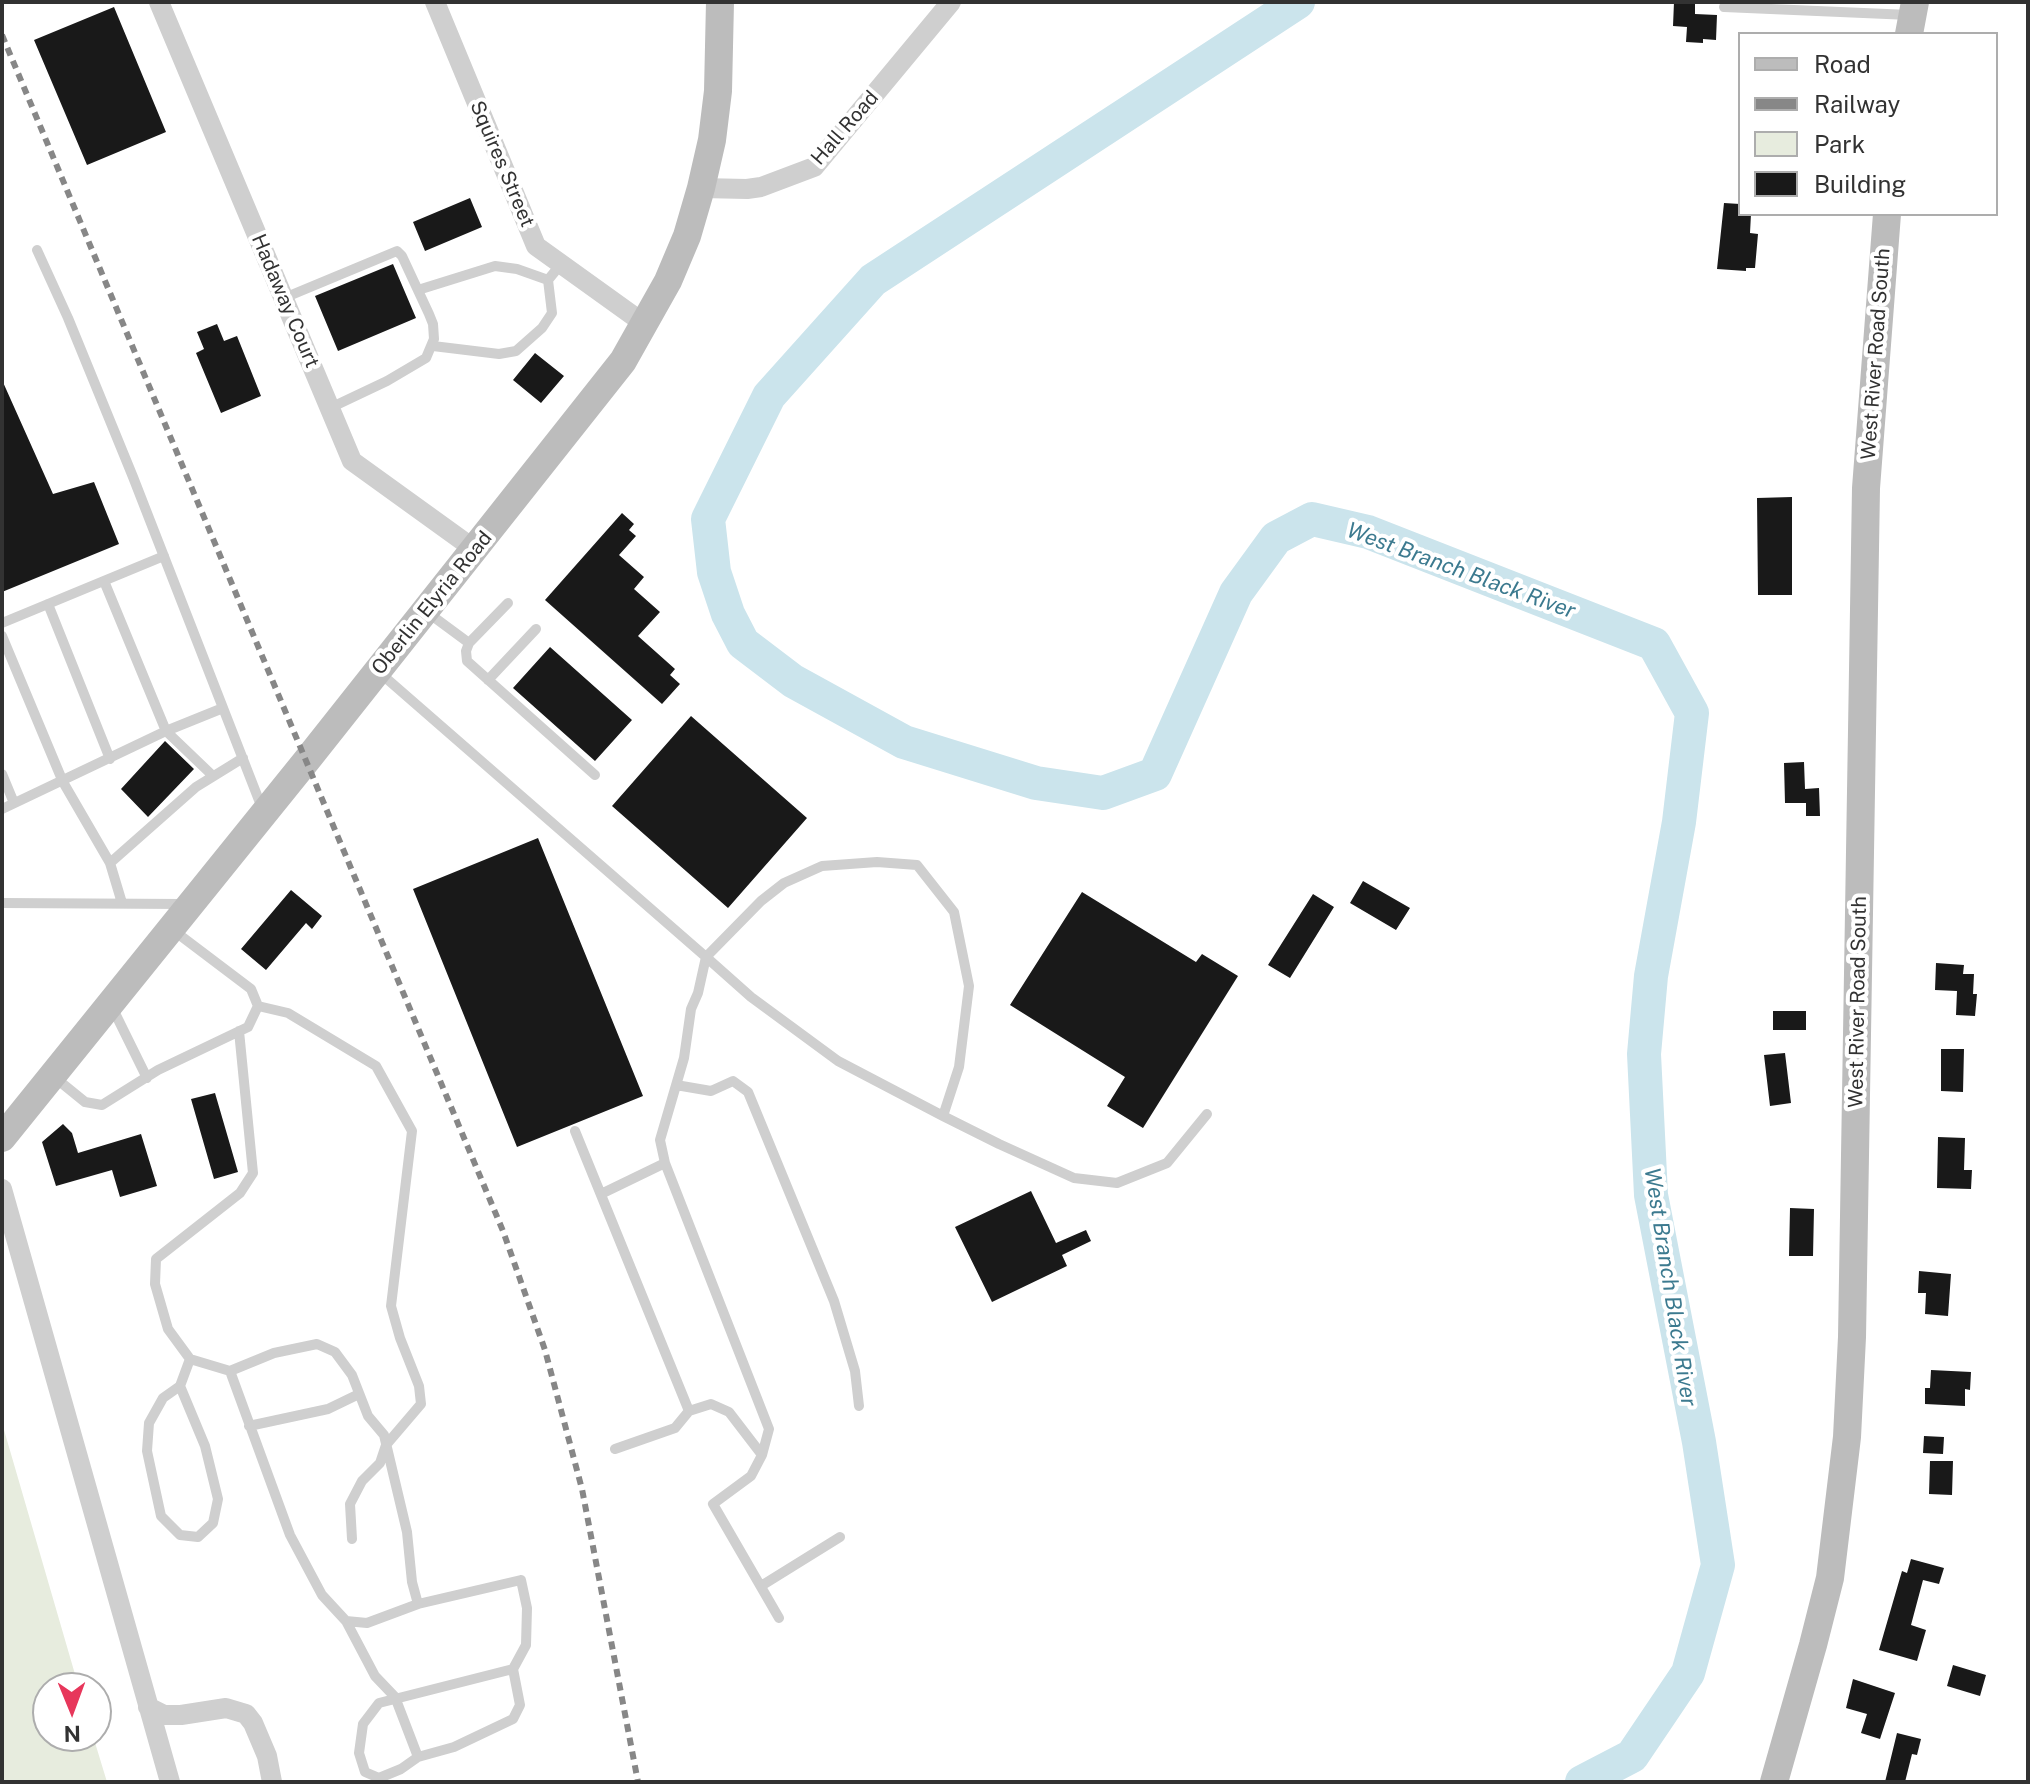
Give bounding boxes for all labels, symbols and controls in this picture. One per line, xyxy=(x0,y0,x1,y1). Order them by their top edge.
legend xyxy=(1738,32,1998,216)
text: Road xyxy=(1814,50,1871,78)
street label: Hall Road xyxy=(806,86,884,170)
text: Railway xyxy=(1814,90,1900,118)
street label: Squires Street xyxy=(465,97,539,231)
text: Park xyxy=(1814,130,1865,158)
text: Building xyxy=(1814,170,1906,198)
street label: Hadaway Court xyxy=(246,231,324,371)
street label: West River Road South xyxy=(1857,247,1895,461)
water label: West Branch Black River xyxy=(1343,517,1579,625)
street label: Oberlin Elyria Road xyxy=(367,526,497,680)
street label: West River Road South xyxy=(1844,896,1872,1108)
water label: West Branch Black River xyxy=(1638,1166,1702,1408)
north arrow xyxy=(32,1672,112,1752)
text: N xyxy=(64,1721,81,1747)

